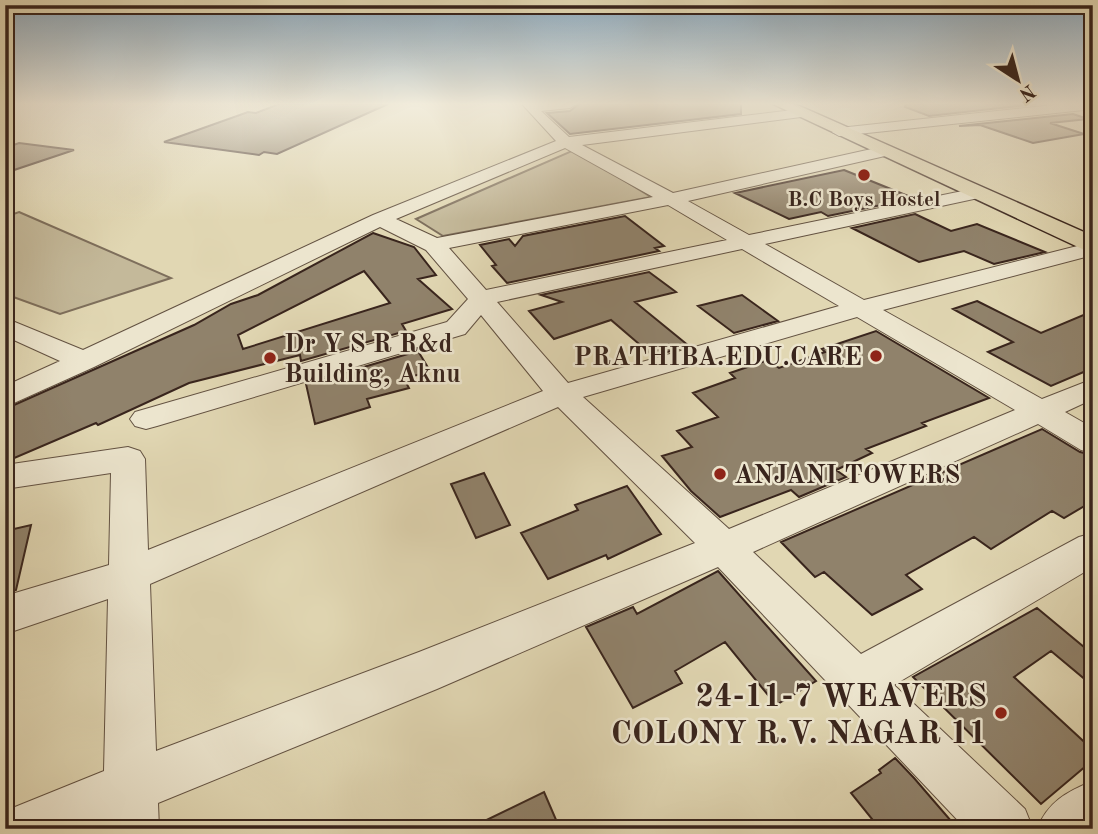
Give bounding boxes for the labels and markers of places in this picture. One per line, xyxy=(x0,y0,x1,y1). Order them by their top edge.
marker: B.C Boys Hostel xyxy=(856,167,872,183)
place label: B.C Boys Hostel xyxy=(788,190,940,211)
place label: Dr Y S R R&d Building, Aknu xyxy=(284,332,461,388)
place label: PRATHIBA.EDU.CARE xyxy=(573,345,862,371)
marker: PRATHIBA.EDU.CARE xyxy=(868,348,884,364)
marker: Dr Y S R R&d Building, Aknu xyxy=(262,350,278,366)
place label: ANJANI TOWERS xyxy=(734,463,960,489)
marker: ANJANI TOWERS xyxy=(712,466,728,482)
place label: 24-11-7 WEAVERS COLONY R.V. NAGAR 11 xyxy=(611,682,987,751)
marker: 24-11-7 WEAVERS COLONY R.V. NAGAR 11 xyxy=(993,705,1009,721)

